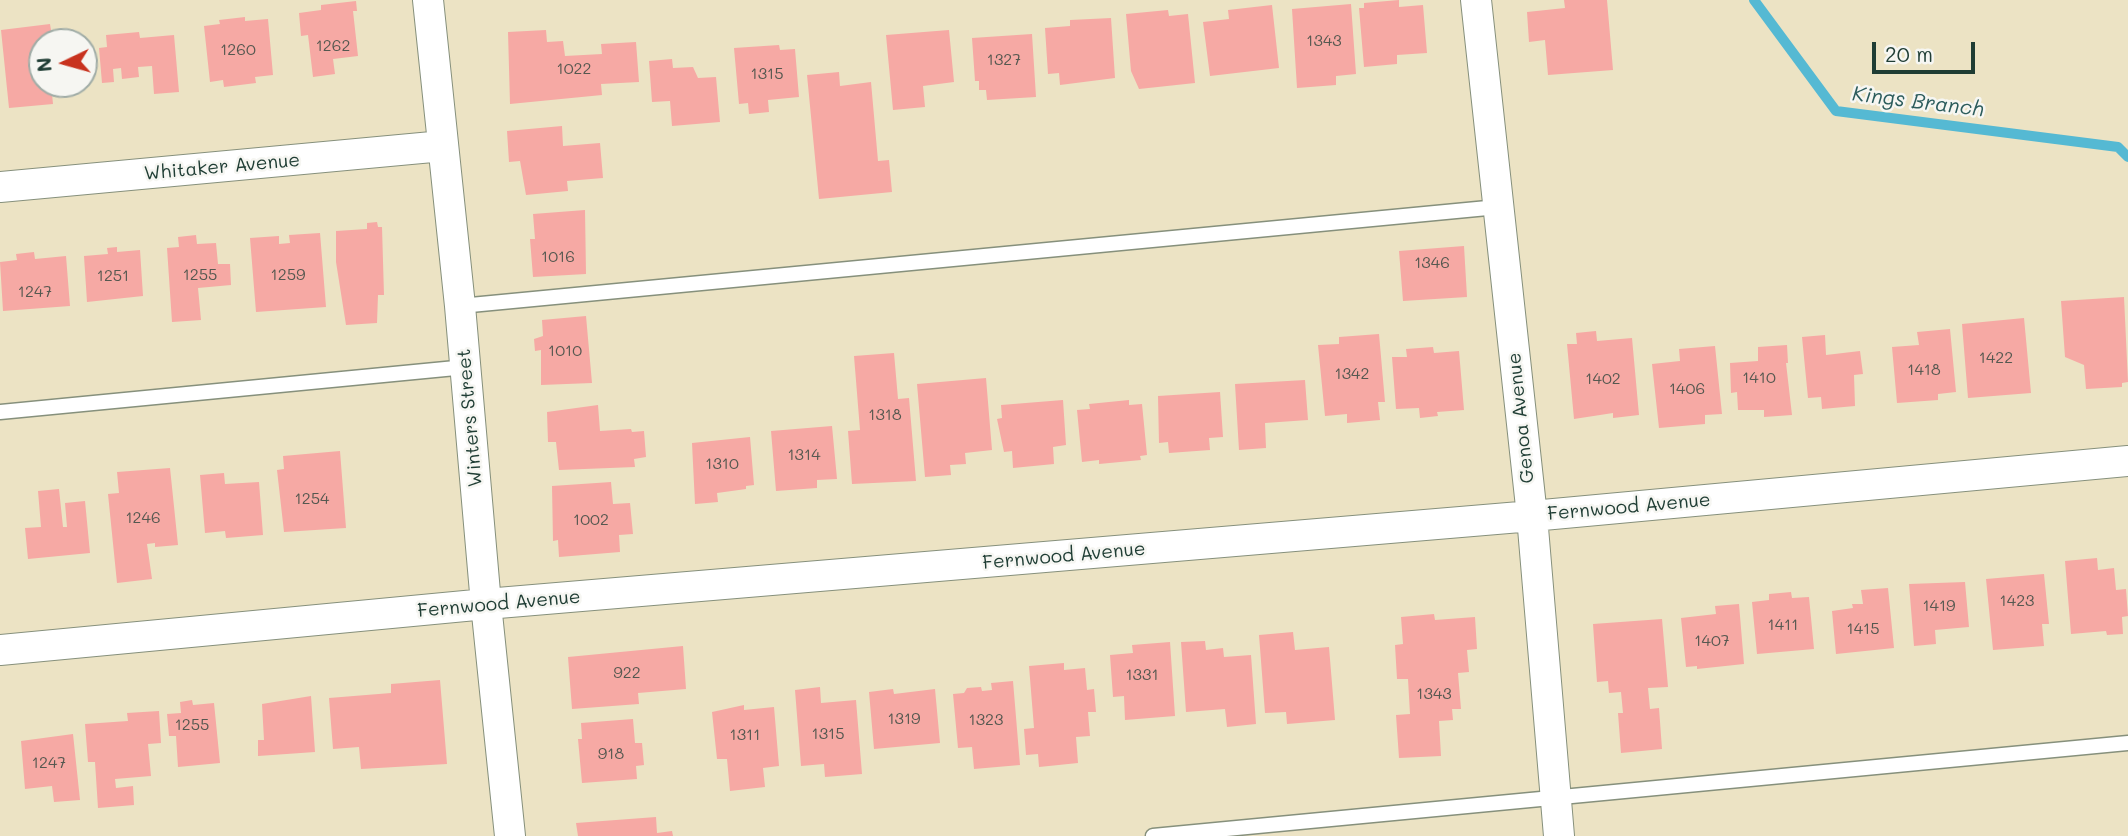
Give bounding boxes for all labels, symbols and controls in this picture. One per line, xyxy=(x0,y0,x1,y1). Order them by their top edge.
north arrow xyxy=(28,28,98,98)
scale bar xyxy=(1876,28,1979,72)
house number: 1343 xyxy=(1306,31,1342,51)
house number: 1262 xyxy=(316,36,350,56)
house number: 1260 xyxy=(220,40,256,60)
text: 20 m xyxy=(1885,40,1933,67)
house number: 1327 xyxy=(987,50,1021,70)
text: N xyxy=(30,56,57,73)
house number: 1022 xyxy=(557,59,591,79)
house number: 1315 xyxy=(750,64,784,84)
water label: Kings Branch xyxy=(1851,81,1985,123)
street label: Whitaker Avenue xyxy=(143,149,301,185)
house number: 1016 xyxy=(541,247,575,267)
house number: 1346 xyxy=(1414,253,1450,273)
house number: 1255 xyxy=(183,265,217,285)
house number: 1259 xyxy=(271,265,305,285)
house number: 1251 xyxy=(97,266,129,286)
house number: 1247 xyxy=(18,282,52,302)
house number: 1010 xyxy=(548,341,582,361)
street label: Winters Street xyxy=(453,348,487,488)
house number: 1422 xyxy=(1979,348,2013,368)
street label: Genoa Avenue xyxy=(1503,352,1539,484)
house number: 1418 xyxy=(1907,360,1941,380)
house number: 1342 xyxy=(1335,364,1369,384)
house number: 1410 xyxy=(1742,368,1776,388)
house number: 1402 xyxy=(1585,369,1621,389)
house number: 1406 xyxy=(1669,379,1705,399)
house number: 1318 xyxy=(868,405,902,425)
house number: 1314 xyxy=(787,445,821,465)
house number: 1310 xyxy=(705,454,739,474)
house number: 1254 xyxy=(295,489,329,509)
street label: Fernwood Avenue xyxy=(1547,489,1711,525)
house number: 1246 xyxy=(125,508,161,528)
house number: 1002 xyxy=(573,510,609,530)
street label: Fernwood Avenue xyxy=(982,538,1146,574)
street label: Fernwood Avenue xyxy=(417,586,581,622)
house number: 1423 xyxy=(2000,591,2034,611)
house number: 1419 xyxy=(1922,596,1956,616)
house number: 1411 xyxy=(1768,615,1798,635)
house number: 1415 xyxy=(1846,619,1880,639)
house number: 1407 xyxy=(1694,631,1730,651)
house number: 922 xyxy=(613,663,641,683)
house number: 1331 xyxy=(1125,665,1159,685)
house number: 1343 xyxy=(1416,684,1452,704)
house number: 1319 xyxy=(887,709,921,729)
house number: 1323 xyxy=(969,710,1003,730)
house number: 1255 xyxy=(175,715,209,735)
house number: 1315 xyxy=(811,724,845,744)
house number: 1311 xyxy=(730,725,760,745)
house number: 918 xyxy=(598,744,624,764)
house number: 1247 xyxy=(32,753,66,773)

